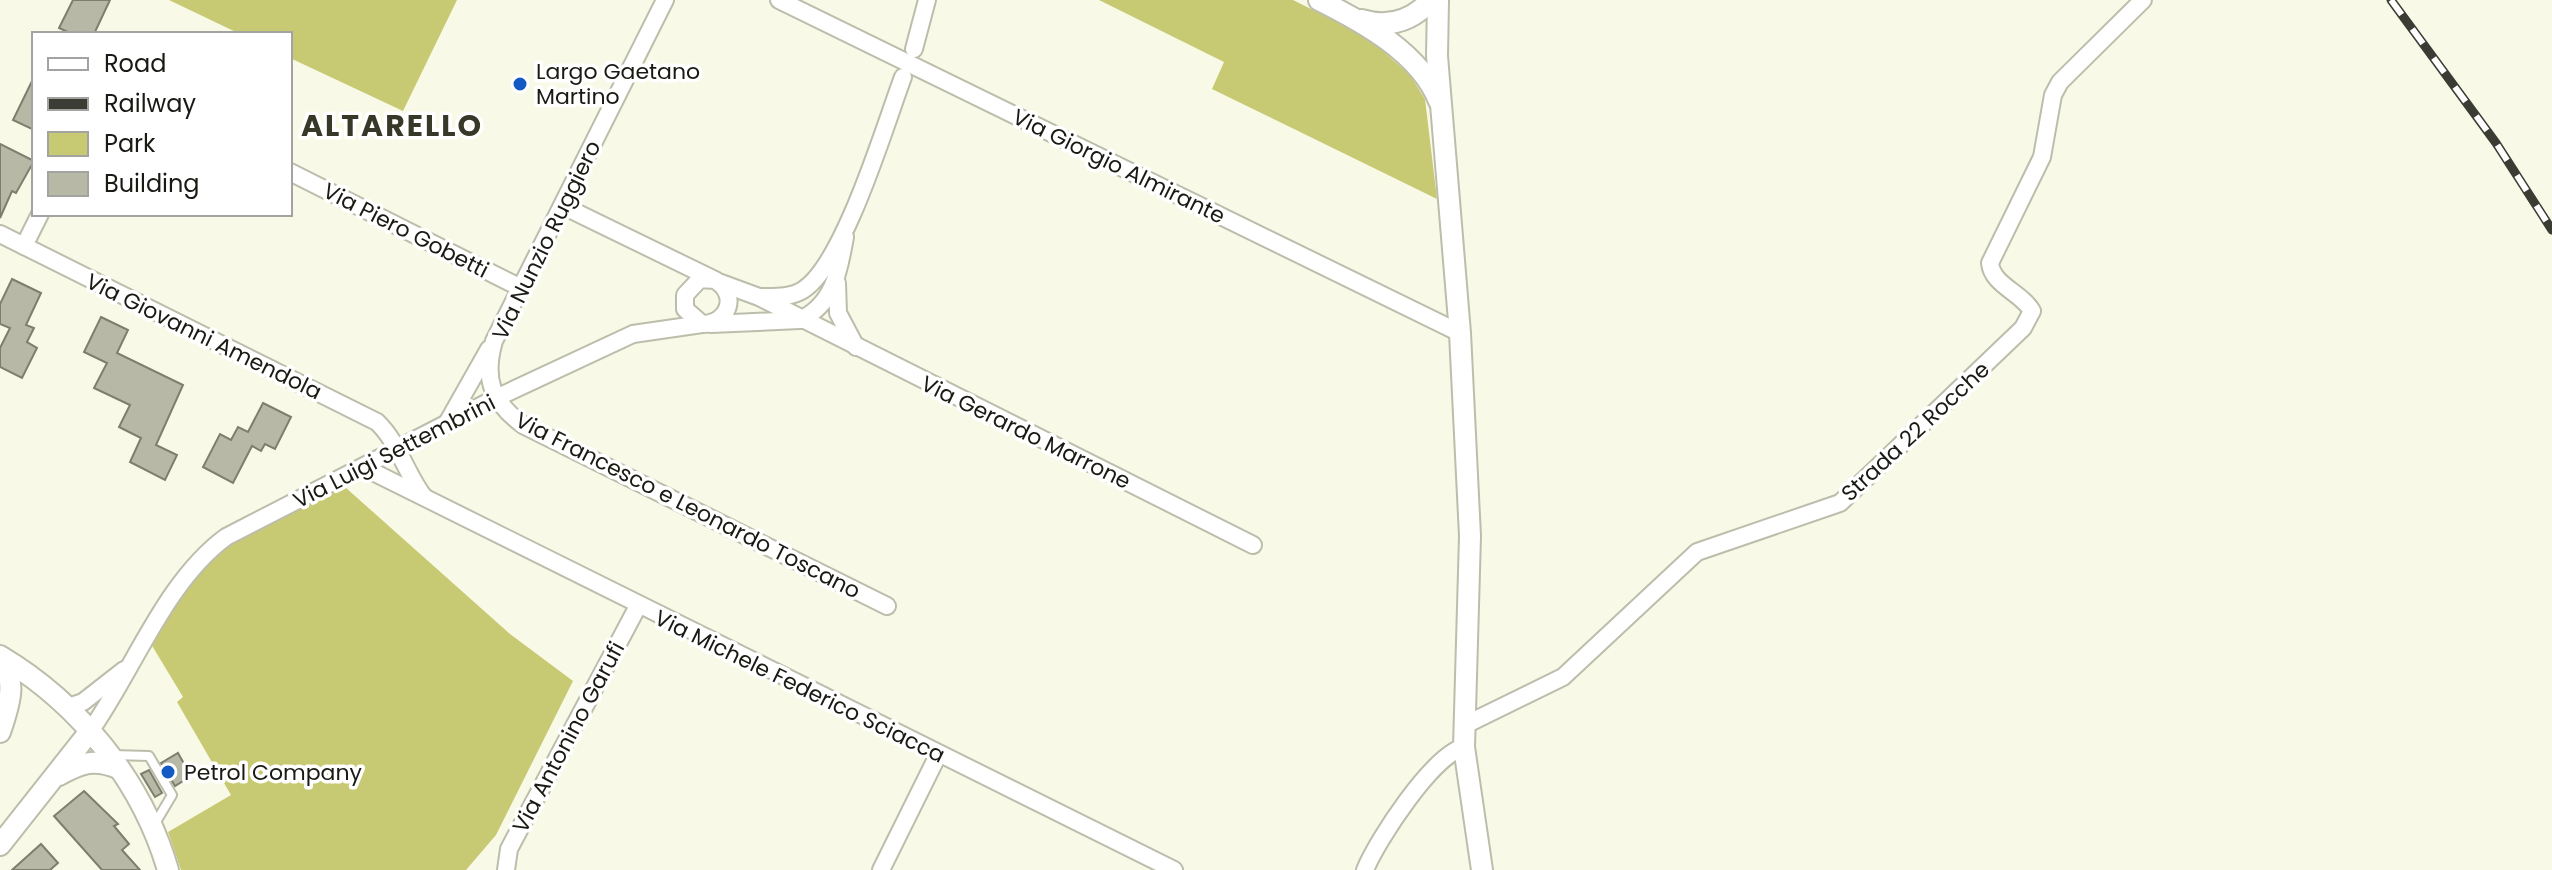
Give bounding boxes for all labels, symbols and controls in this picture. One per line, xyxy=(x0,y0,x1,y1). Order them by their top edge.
legend xyxy=(32,32,292,216)
text: Road xyxy=(104,47,166,80)
place label: Largo Gaetano Martino xyxy=(536,56,700,112)
marker: Largo Gaetano Martino xyxy=(511,75,529,93)
text: Railway xyxy=(104,87,197,120)
street label: Via Giorgio Almirante xyxy=(1007,101,1230,231)
district label: ALTARELLO xyxy=(301,104,483,147)
text: Park xyxy=(104,127,156,160)
street label: Via Nunzio Ruggiero xyxy=(485,135,608,345)
text: Building xyxy=(104,167,200,200)
street label: Via Piero Gobetti xyxy=(318,175,494,286)
street label: Via Giovanni Amendola xyxy=(81,266,327,407)
street label: Strada 22 Rocche xyxy=(1834,354,1996,508)
street label: Via Gerardo Marrone xyxy=(916,368,1136,497)
street label: Via Luigi Settembrini xyxy=(288,387,501,516)
street label: Via Francesco e Leonardo Toscano xyxy=(510,405,866,606)
street label: Via Michele Federico Sciacca xyxy=(649,602,950,770)
street label: Via Antonino Garufi xyxy=(505,636,632,838)
place label: Petrol Company xyxy=(184,757,363,788)
marker: Petrol Company xyxy=(159,763,177,781)

